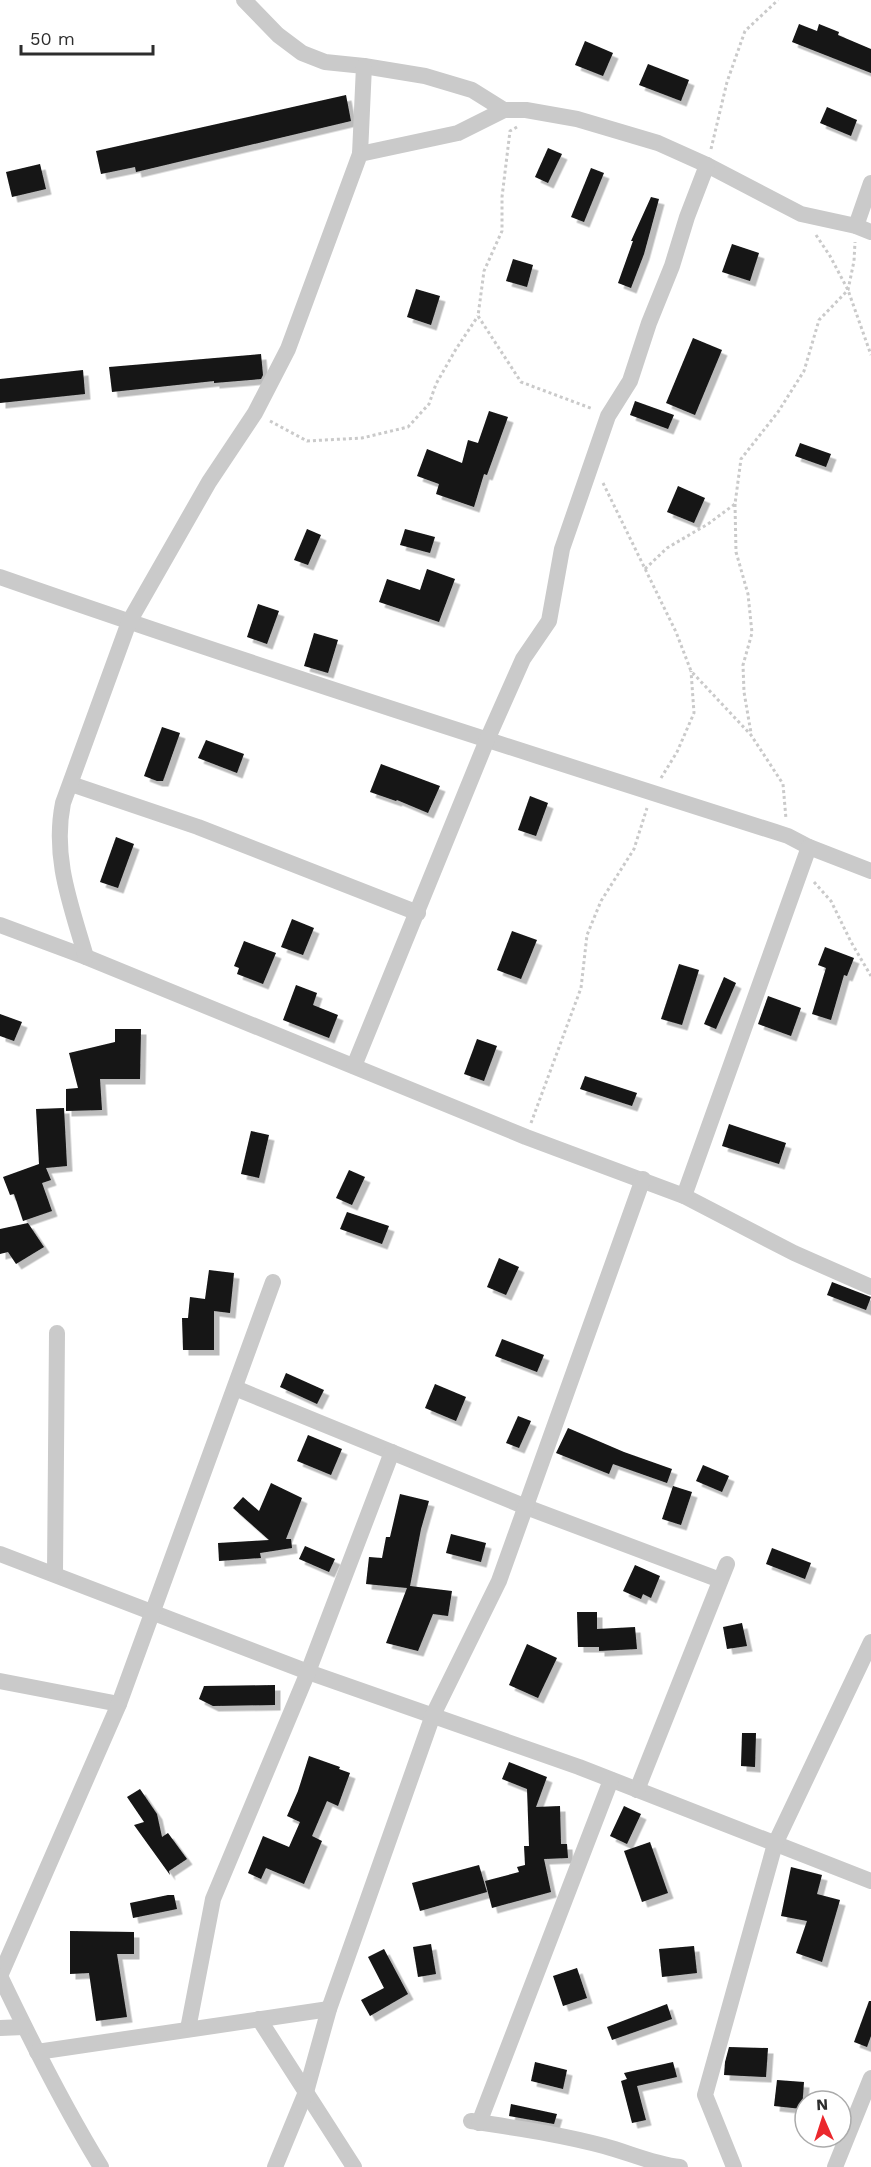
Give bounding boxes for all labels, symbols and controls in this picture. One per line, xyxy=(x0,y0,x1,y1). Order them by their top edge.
scale bar xyxy=(21,18,153,56)
text: 50 m xyxy=(30,28,75,49)
north arrow xyxy=(793,2089,853,2149)
text: N xyxy=(816,2095,829,2114)

